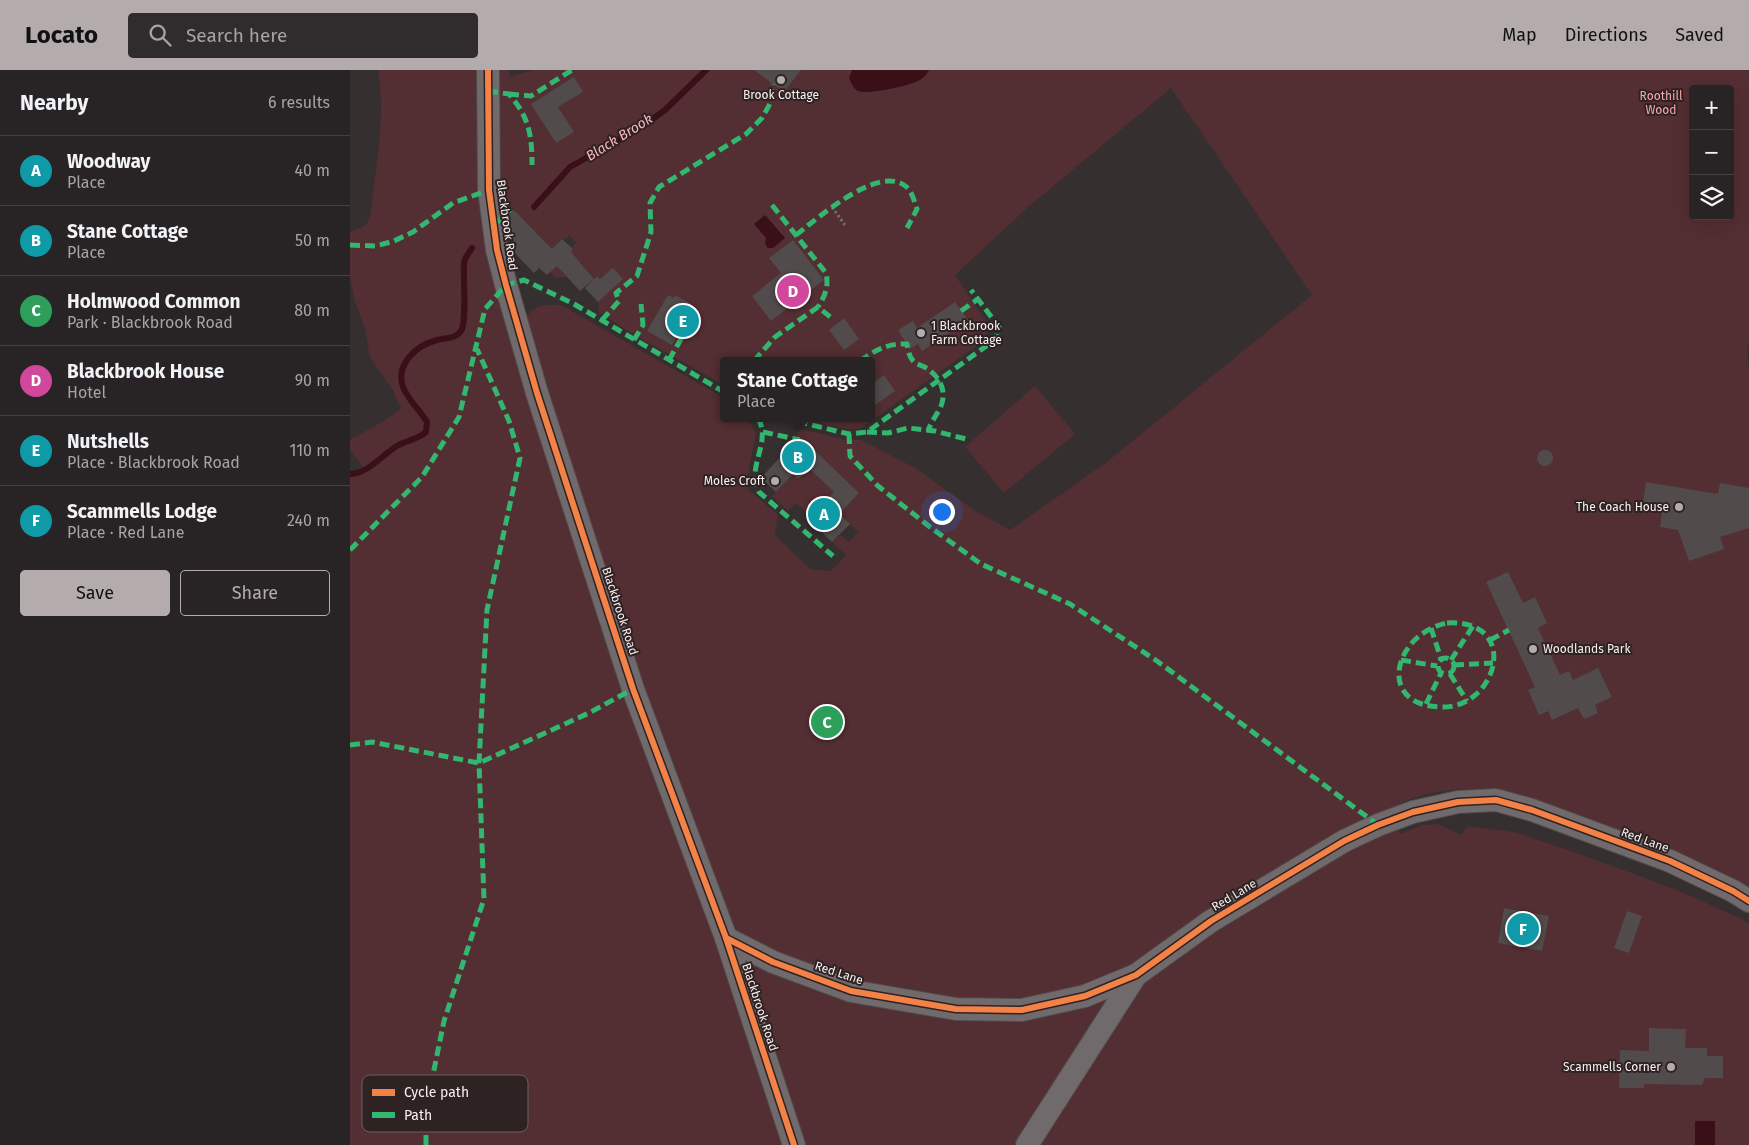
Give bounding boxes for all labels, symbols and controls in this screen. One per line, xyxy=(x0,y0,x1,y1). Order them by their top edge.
search box xyxy=(128,13,478,58)
text: Locato xyxy=(25,21,98,49)
icon: search xyxy=(146,21,174,49)
text: Search here xyxy=(186,24,287,47)
text: Map xyxy=(1502,24,1537,46)
text: Directions xyxy=(1565,24,1647,46)
text: Saved xyxy=(1675,24,1724,46)
marker: Brook Cottage xyxy=(775,74,787,86)
map controls xyxy=(1689,85,1734,220)
button: + xyxy=(1689,85,1734,130)
place label: Brook Cottage xyxy=(743,88,819,102)
park label: Roothill Wood xyxy=(1640,89,1683,117)
text: Nearby xyxy=(20,90,88,116)
text: 6 results xyxy=(268,93,330,112)
water label: Black Brook xyxy=(583,110,656,165)
button: − xyxy=(1689,130,1734,175)
text: Woodway xyxy=(67,150,150,173)
text: A xyxy=(31,161,41,180)
text: 40 m xyxy=(295,161,330,180)
text: Place xyxy=(67,173,106,192)
button: layers xyxy=(1689,175,1734,220)
street label: Blackbrook Road xyxy=(494,179,520,271)
text: Stane Cottage xyxy=(67,220,188,243)
text: B xyxy=(31,231,41,250)
text: 50 m xyxy=(295,231,330,250)
text: Place xyxy=(67,243,106,262)
pin: D xyxy=(777,272,809,310)
text: Holmwood Common xyxy=(67,290,241,313)
text: C xyxy=(31,301,41,320)
text: 80 m xyxy=(294,301,330,320)
pin: E xyxy=(667,302,699,340)
text: Park · Blackbrook Road xyxy=(67,313,233,332)
place label: 1 Blackbrook Farm Cottage xyxy=(931,319,1002,347)
marker: 1 Blackbrook Farm Cottage xyxy=(915,327,927,339)
popup xyxy=(720,357,875,422)
text: Blackbrook House xyxy=(67,360,224,383)
text: Stane Cottage xyxy=(737,369,858,392)
text: D xyxy=(31,371,41,390)
text: 90 m xyxy=(295,371,330,390)
text: Hotel xyxy=(67,383,106,402)
text: Place xyxy=(737,392,775,411)
text: Nutshells xyxy=(67,430,149,453)
pin: B xyxy=(782,438,814,476)
text: E xyxy=(32,441,40,460)
text: 110 m xyxy=(289,441,330,460)
text: Place · Blackbrook Road xyxy=(67,453,240,472)
place label: Moles Croft xyxy=(704,474,766,488)
marker: Moles Croft xyxy=(769,475,781,487)
pin: A xyxy=(808,495,840,533)
your location xyxy=(929,499,955,525)
text: Scammells Lodge xyxy=(67,500,217,523)
place label: The Coach House xyxy=(1576,500,1669,514)
marker: The Coach House xyxy=(1673,501,1685,513)
text: F xyxy=(32,511,40,530)
text: 240 m xyxy=(287,511,330,530)
text: Place · Red Lane xyxy=(67,523,184,542)
street label: Blackbrook Road xyxy=(599,565,641,657)
button: Save xyxy=(20,570,170,616)
button: Share xyxy=(180,570,330,616)
place label: Woodlands Park xyxy=(1543,642,1631,656)
marker: Woodlands Park xyxy=(1527,643,1539,655)
pin: C xyxy=(811,703,843,741)
street label: Red Lane xyxy=(1619,825,1671,855)
street label: Red Lane xyxy=(1209,876,1259,914)
pin: F xyxy=(1507,910,1539,948)
street label: Red Lane xyxy=(813,959,865,987)
street label: Blackbrook Road xyxy=(739,961,781,1053)
place label: Scammells Corner xyxy=(1563,1060,1661,1074)
marker: Scammells Corner xyxy=(1665,1061,1677,1073)
legend xyxy=(362,1075,528,1132)
text: Cycle path xyxy=(404,1084,469,1101)
text: Path xyxy=(404,1107,432,1124)

